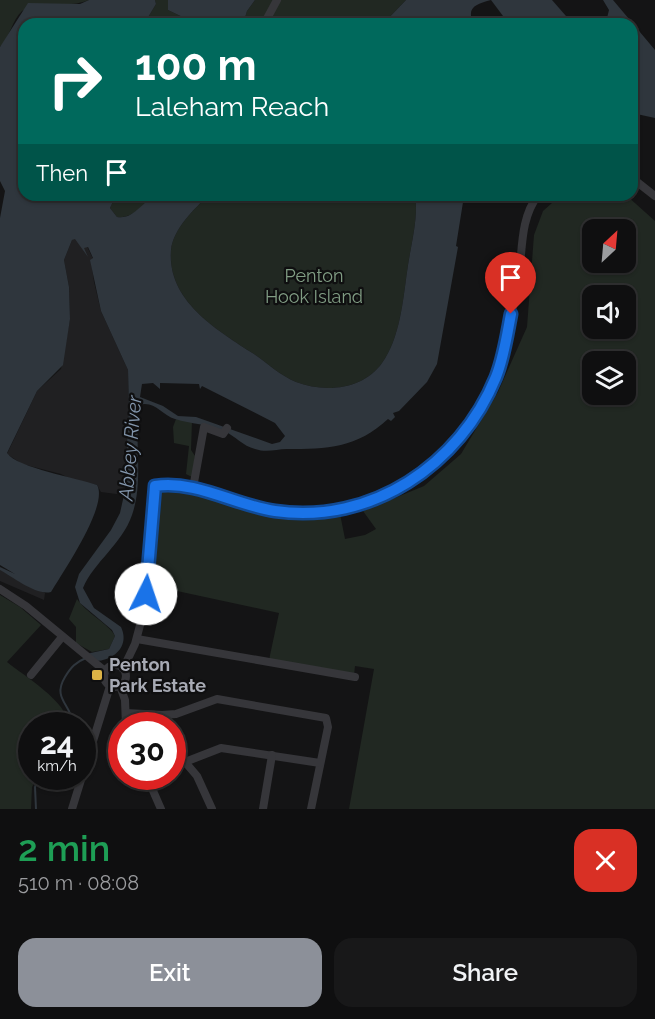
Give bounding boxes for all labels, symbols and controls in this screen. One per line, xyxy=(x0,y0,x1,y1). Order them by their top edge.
text: 100 m xyxy=(135,41,257,90)
icon: right xyxy=(36,42,114,120)
text: Laleham Reach xyxy=(135,91,329,122)
icon: arrive xyxy=(100,156,133,189)
text: Then xyxy=(36,160,88,186)
north arrow xyxy=(582,219,636,273)
map controls xyxy=(582,219,636,405)
pin xyxy=(485,252,536,314)
icon: arrive xyxy=(494,261,527,294)
park label: Penton Hook Island xyxy=(265,265,363,307)
button: sound xyxy=(582,285,636,339)
button: layers xyxy=(582,351,636,405)
water label: Abbey River xyxy=(113,393,147,503)
position arrow xyxy=(114,562,178,626)
place label: Penton Park Estate xyxy=(109,654,206,696)
marker: Penton Park Estate xyxy=(90,668,104,682)
speed limit sign: 30 xyxy=(108,712,186,790)
text: 24 xyxy=(40,726,74,761)
text: km/h xyxy=(37,757,77,775)
text: 2 min xyxy=(18,827,110,869)
button: close xyxy=(574,829,637,892)
text: 510 m · 08:08 xyxy=(18,871,139,895)
button: Exit xyxy=(18,938,322,1007)
button: Share xyxy=(334,938,637,1007)

